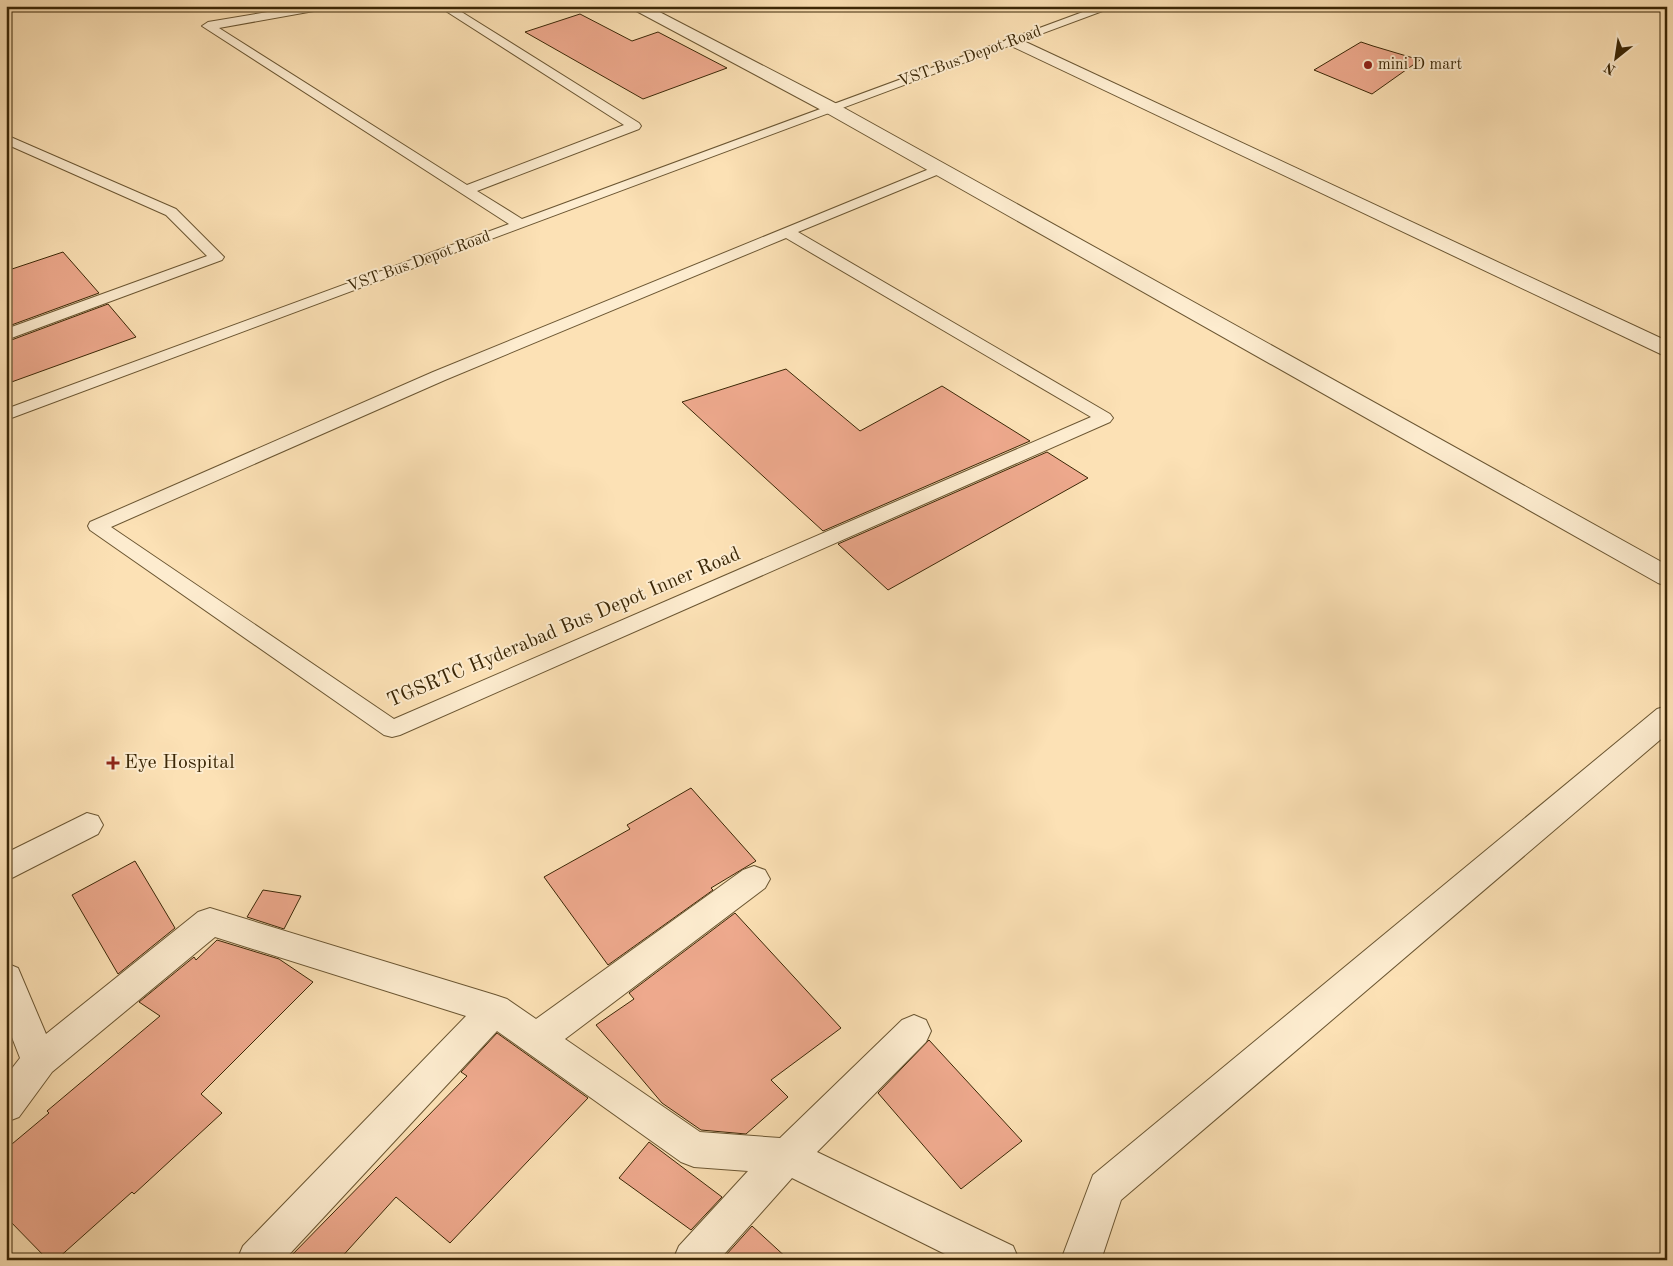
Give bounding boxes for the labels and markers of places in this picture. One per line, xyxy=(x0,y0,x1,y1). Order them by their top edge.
place label: mini D mart xyxy=(1378,57,1463,73)
marker: mini D mart xyxy=(1362,59,1374,71)
place label: Eye Hospital xyxy=(124,753,235,773)
marker: Eye Hospital xyxy=(106,756,120,770)

